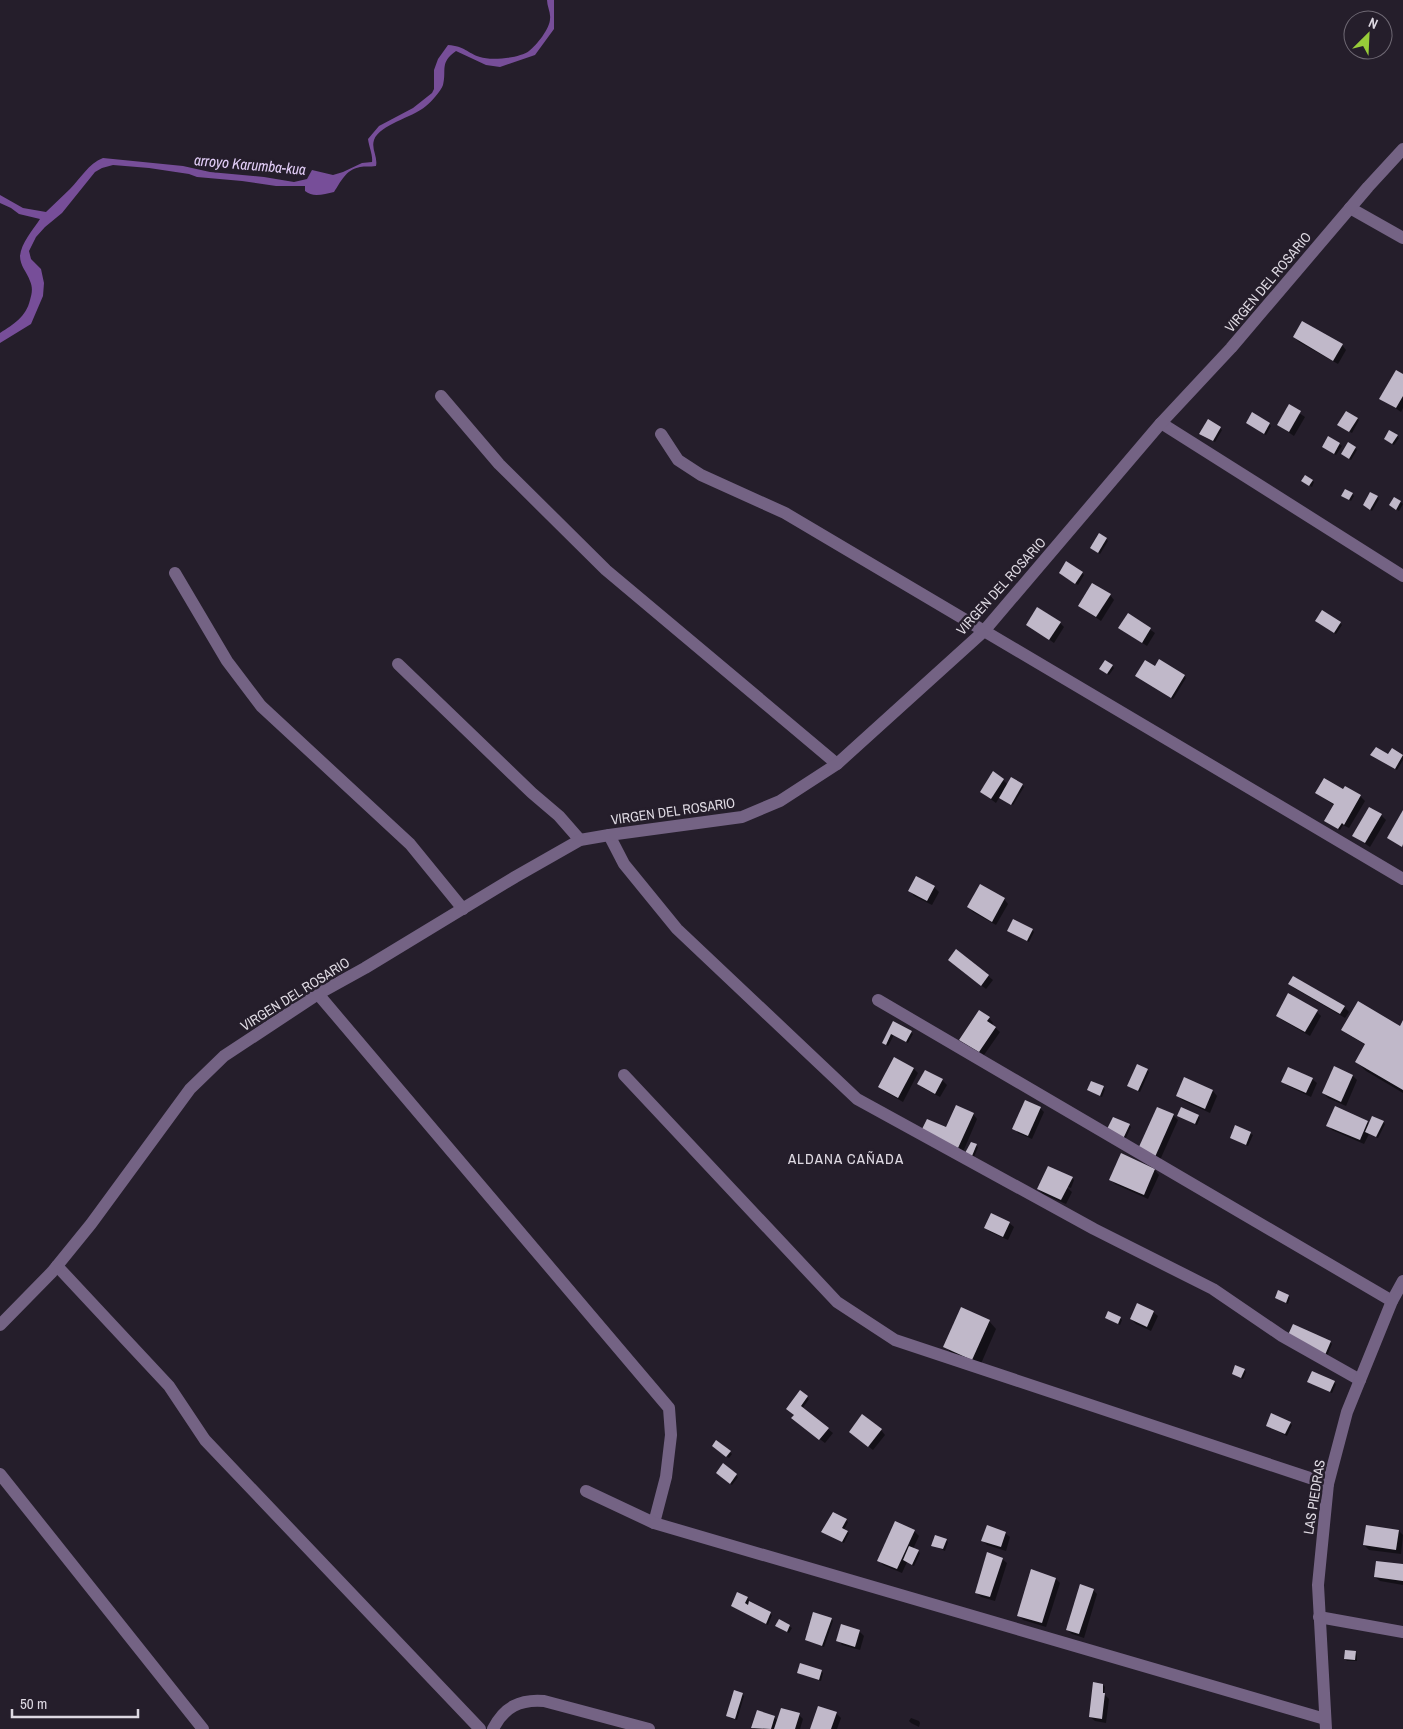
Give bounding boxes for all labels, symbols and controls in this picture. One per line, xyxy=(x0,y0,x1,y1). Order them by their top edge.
north arrow xyxy=(1343,10,1393,60)
text: N xyxy=(1366,13,1381,33)
water label: arroyo Karumba-kua xyxy=(193,149,307,180)
street label: VIRGEN DEL ROSARIO xyxy=(1221,228,1315,336)
street label: VIRGEN DEL ROSARIO xyxy=(952,533,1050,639)
street label: VIRGEN DEL ROSARIO xyxy=(610,793,736,829)
street label: VIRGEN DEL ROSARIO xyxy=(237,953,353,1035)
district label: ALDANA CAÑADA xyxy=(787,1148,904,1169)
street label: LAS PIEDRAS xyxy=(1299,1458,1329,1536)
scale bar xyxy=(12,1686,139,1718)
text: 50 m xyxy=(20,1693,47,1714)

